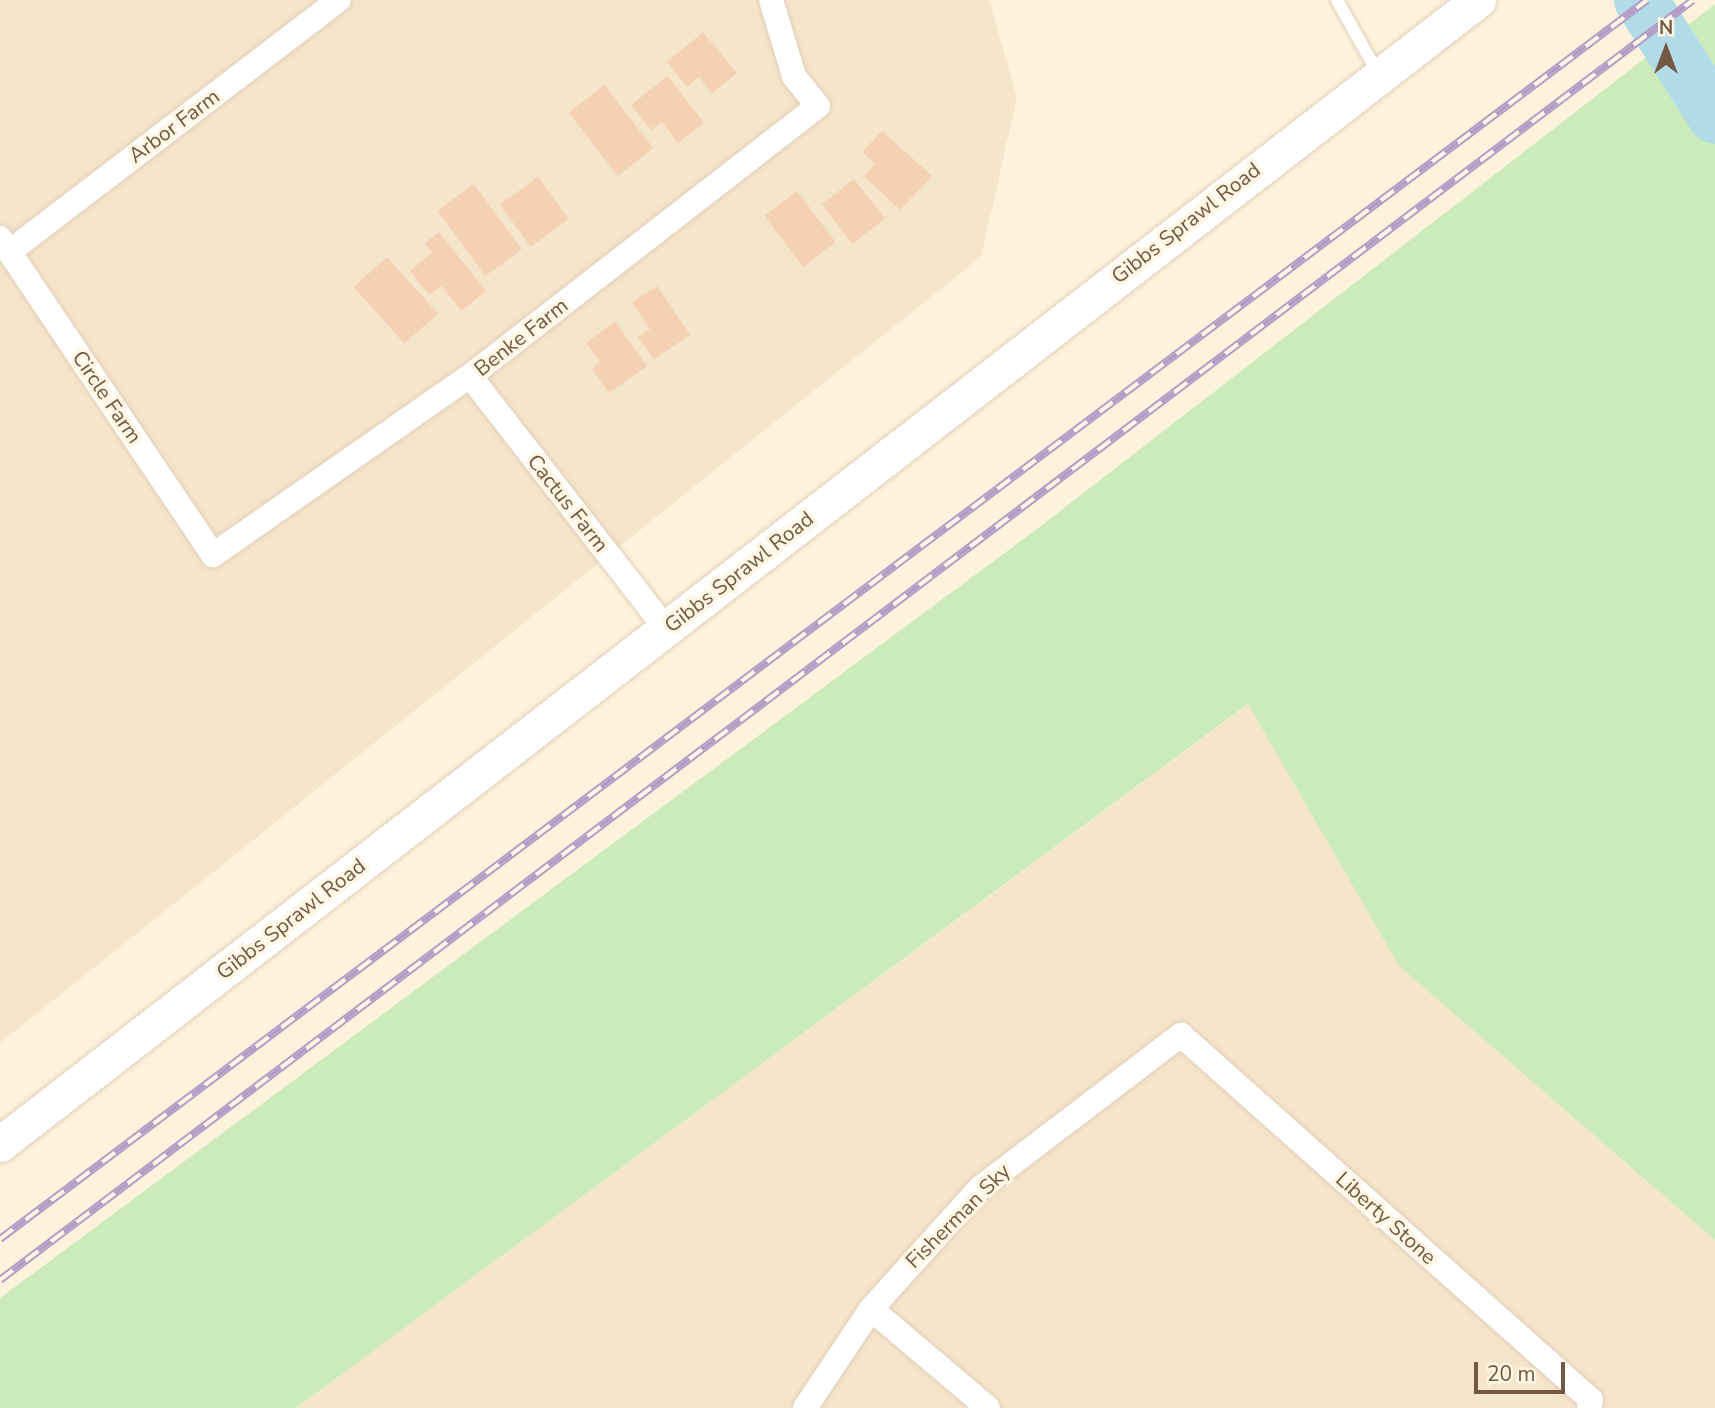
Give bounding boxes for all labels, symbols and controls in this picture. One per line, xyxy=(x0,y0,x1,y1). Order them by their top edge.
north arrow xyxy=(1631,14,1701,84)
text: N xyxy=(1659,15,1673,41)
street label: Arbor Farm xyxy=(124,84,224,168)
street label: Gibbs Sprawl Road xyxy=(1107,157,1265,289)
street label: Benke Farm xyxy=(469,293,573,381)
street label: Circle Farm xyxy=(67,346,147,448)
street label: Cactus Farm xyxy=(522,449,614,557)
street label: Gibbs Sprawl Road xyxy=(660,506,818,638)
street label: Gibbs Sprawl Road xyxy=(212,853,370,985)
street label: Fisherman Sky xyxy=(901,1159,1015,1273)
street label: Liberty Stone xyxy=(1331,1166,1441,1270)
scale bar xyxy=(1477,1348,1568,1392)
text: 20 m xyxy=(1487,1360,1536,1388)

